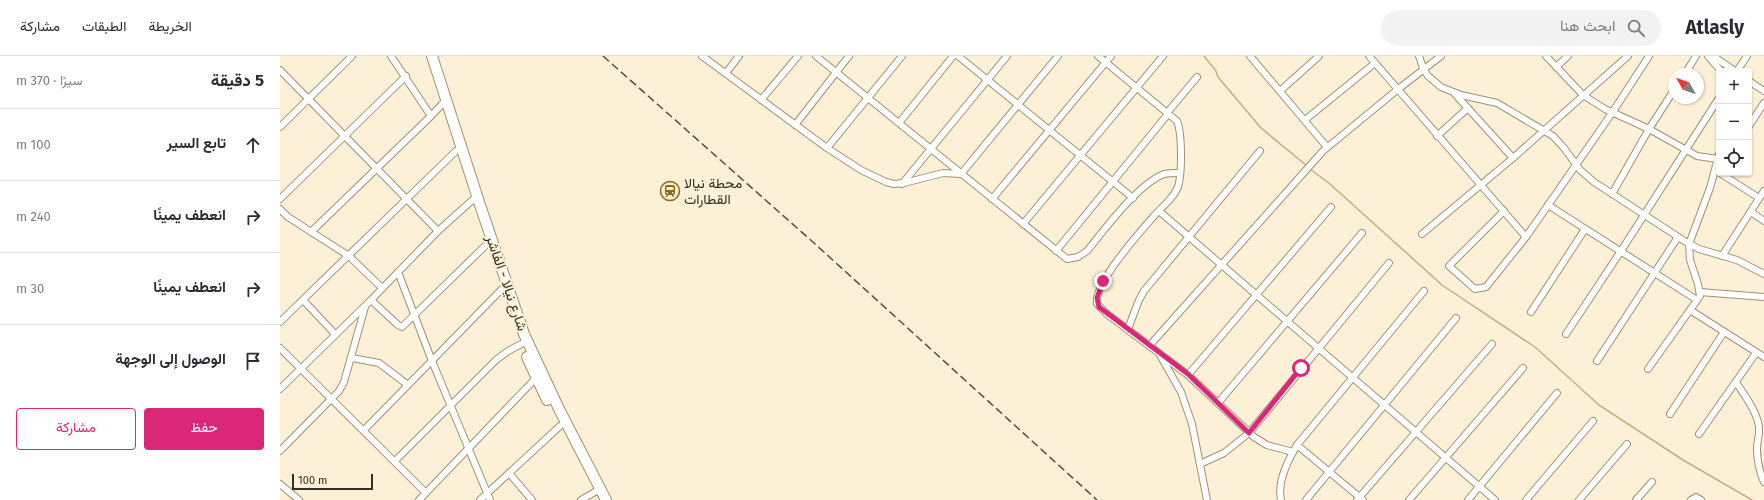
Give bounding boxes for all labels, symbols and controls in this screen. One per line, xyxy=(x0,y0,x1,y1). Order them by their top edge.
search box xyxy=(1381,10,1661,46)
text: Atlasly xyxy=(1685,16,1744,39)
text: ابحث هنا xyxy=(1560,17,1615,35)
icon: search xyxy=(1625,17,1647,39)
text: مشاركة xyxy=(20,18,60,35)
text: الطبقات xyxy=(82,18,126,35)
text: الخريطة xyxy=(148,18,192,35)
north arrow xyxy=(1668,68,1704,104)
map controls xyxy=(1716,68,1752,176)
button: + xyxy=(1716,68,1752,104)
text: 5 دقيقة xyxy=(211,70,264,91)
text: سيرًا · 370 m xyxy=(16,73,82,88)
button: − xyxy=(1716,104,1752,140)
text: تابع السير xyxy=(167,134,226,152)
icon: ahead xyxy=(242,134,264,156)
text: 100 m xyxy=(16,137,51,152)
button: locate xyxy=(1716,140,1752,176)
place label: محطة نيالا القطارات xyxy=(684,175,742,208)
station icon: محطة نيالا القطارات xyxy=(659,180,681,202)
text: انعطف يمينًا xyxy=(153,206,226,224)
icon: right xyxy=(242,206,264,228)
text: 240 m xyxy=(16,209,51,224)
street label: شارع نيالا - الفاشر xyxy=(480,232,531,334)
route end xyxy=(1094,272,1112,290)
text: انعطف يمينًا xyxy=(153,278,226,296)
icon: right xyxy=(242,278,264,300)
text: 30 m xyxy=(16,281,44,296)
text: الوصول إلى الوجهة xyxy=(115,350,226,368)
icon: arrive xyxy=(242,350,264,372)
route start xyxy=(1292,359,1310,377)
button: مشاركة xyxy=(16,408,136,450)
button: حفظ xyxy=(144,408,264,450)
scale bar xyxy=(292,472,373,491)
text: 100 m xyxy=(298,474,327,487)

